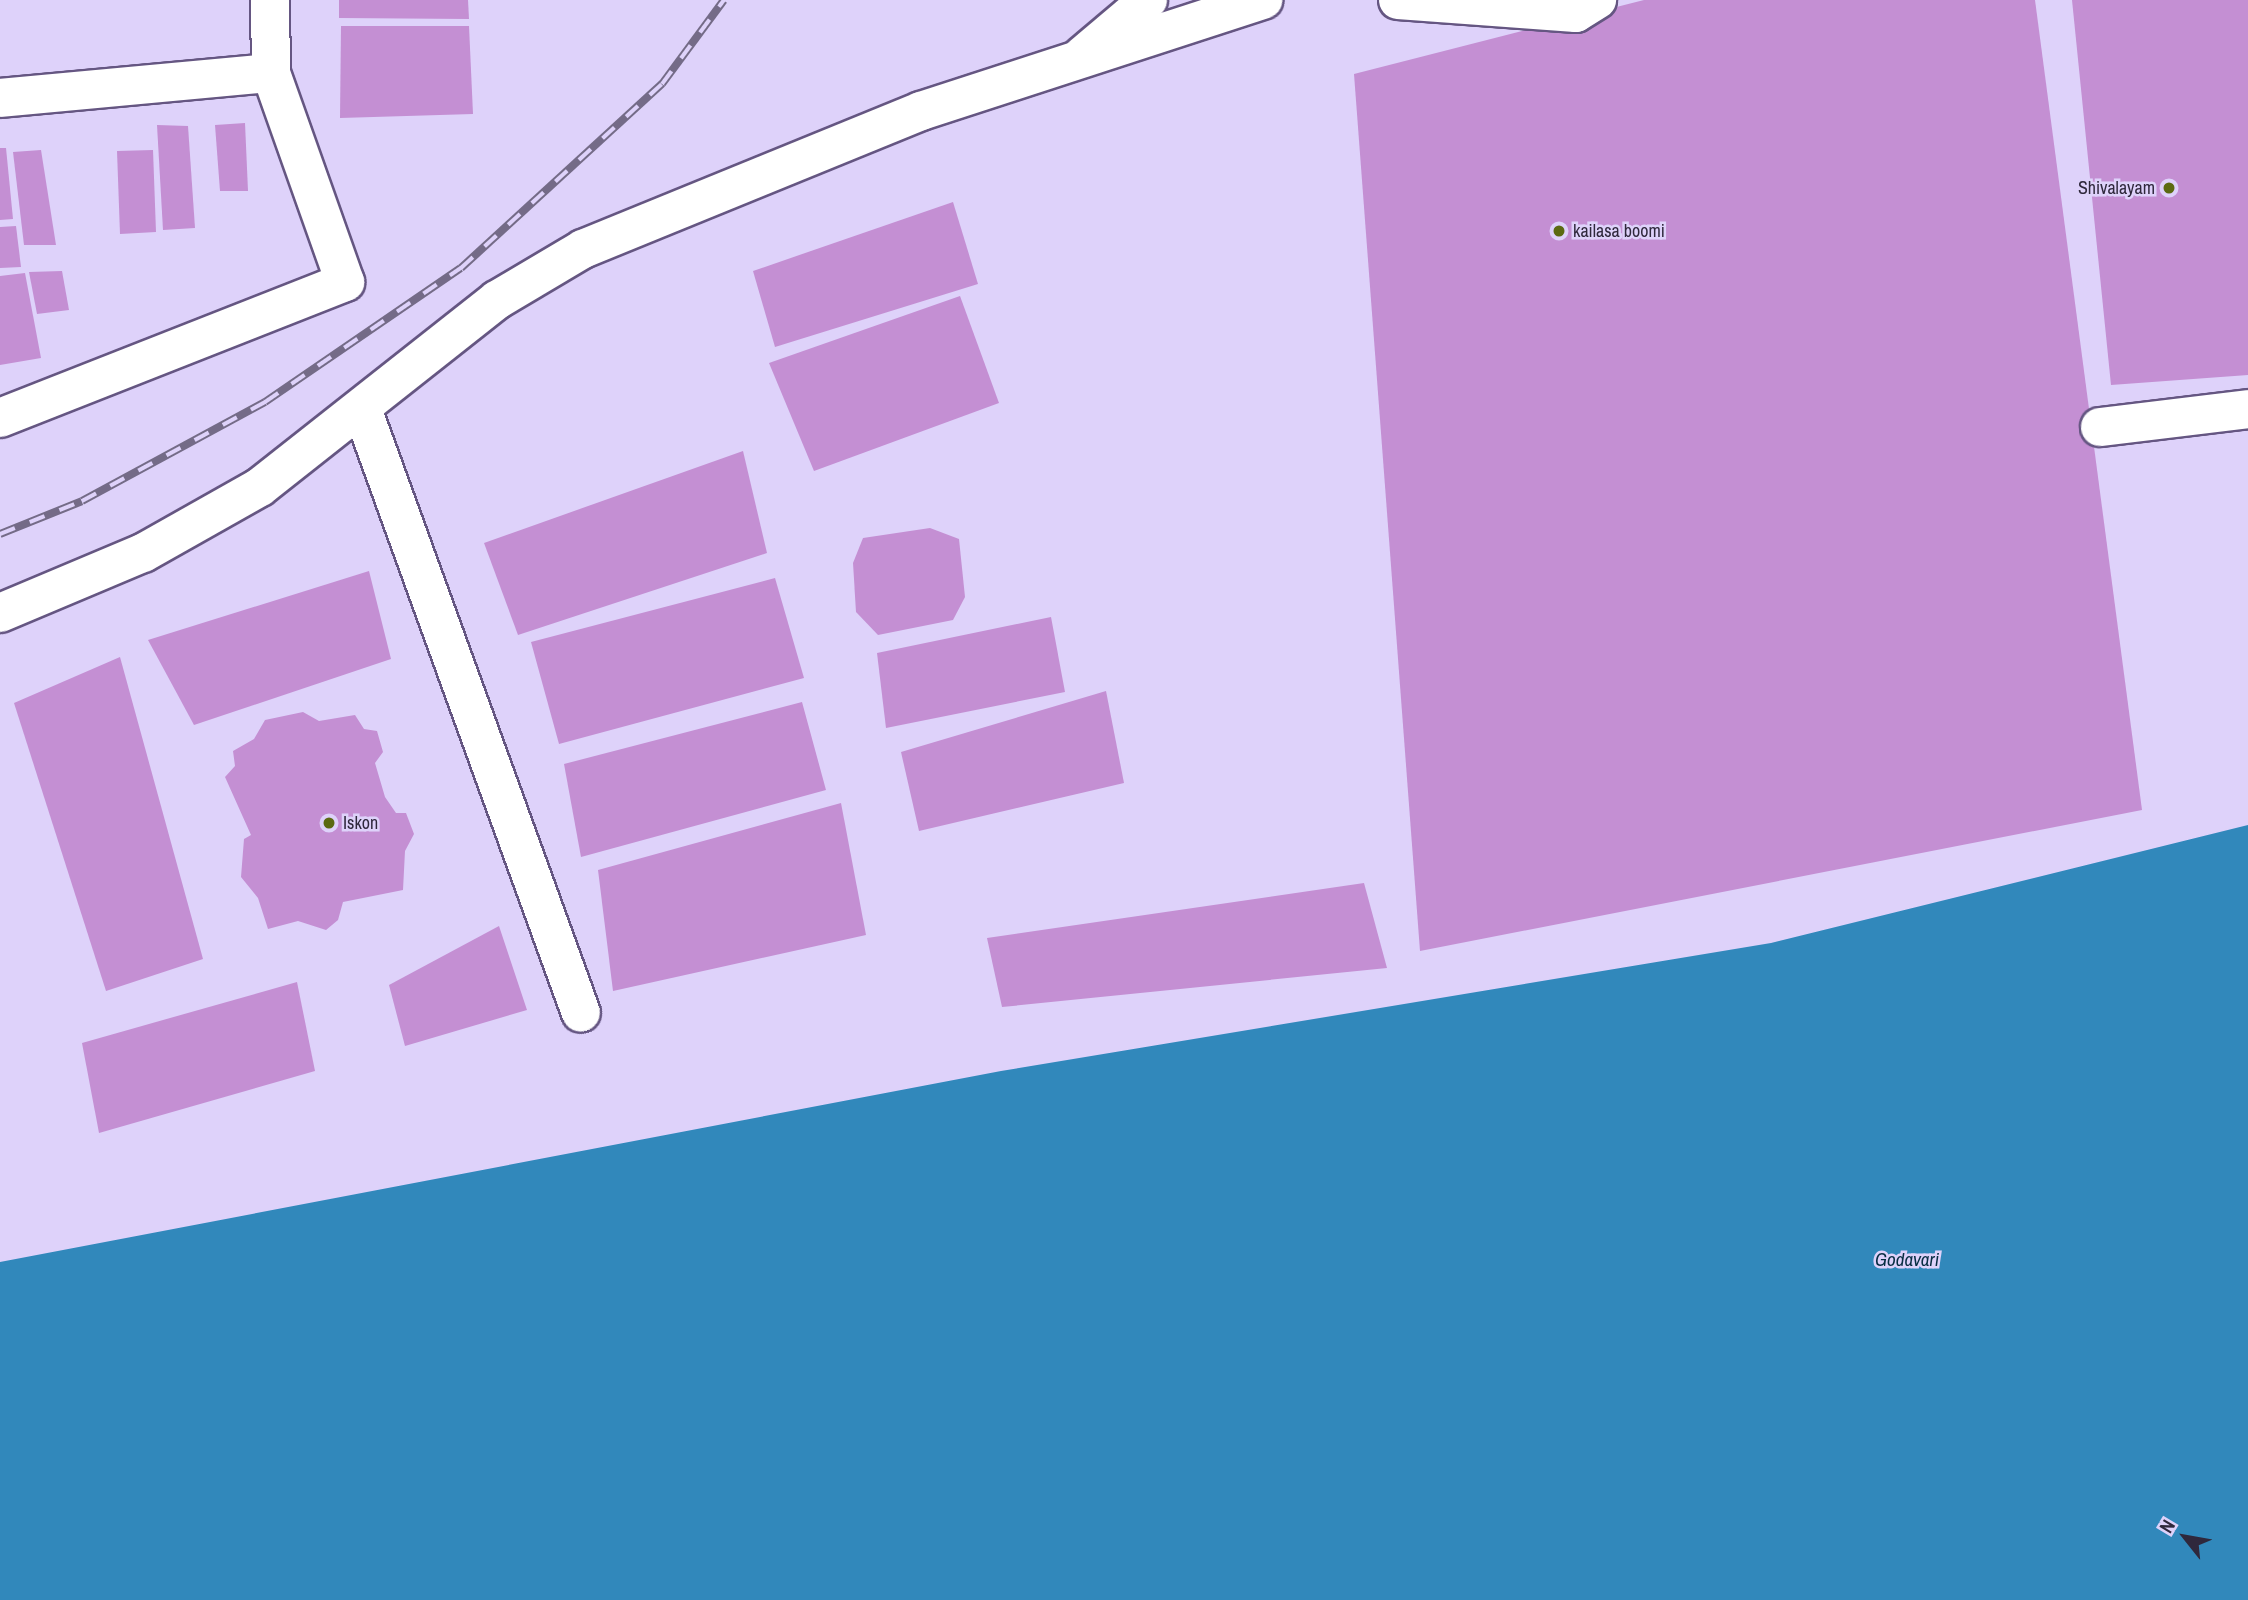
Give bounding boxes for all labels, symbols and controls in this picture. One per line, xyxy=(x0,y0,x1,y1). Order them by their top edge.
place label: Shivalayam xyxy=(2078,177,2155,199)
marker: Shivalayam xyxy=(2161,180,2177,196)
place label: kailasa boomi xyxy=(1573,220,1665,242)
marker: kailasa boomi xyxy=(1551,223,1567,239)
place label: Iskon xyxy=(343,812,378,834)
marker: Iskon xyxy=(321,815,337,831)
water label: Godavari xyxy=(1875,1249,1939,1271)
north arrow xyxy=(2150,1502,2220,1572)
text: N xyxy=(2153,1515,2181,1538)

